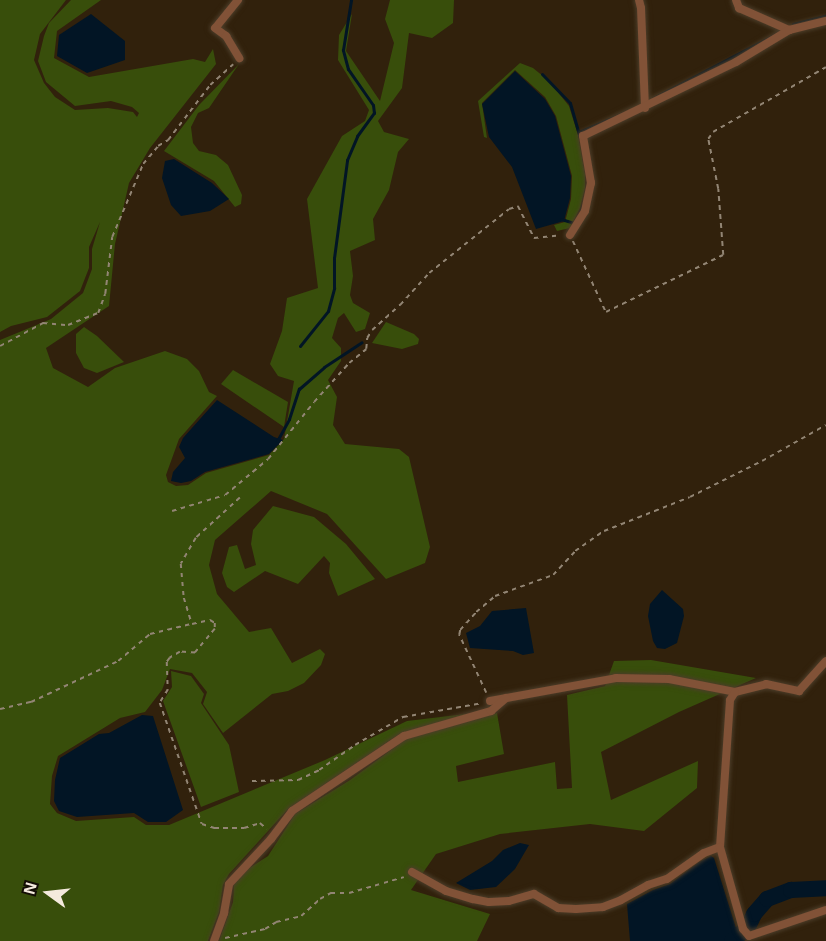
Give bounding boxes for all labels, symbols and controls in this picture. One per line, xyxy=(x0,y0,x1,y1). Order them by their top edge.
north arrow xyxy=(18,863,78,923)
text: N xyxy=(20,880,40,896)

